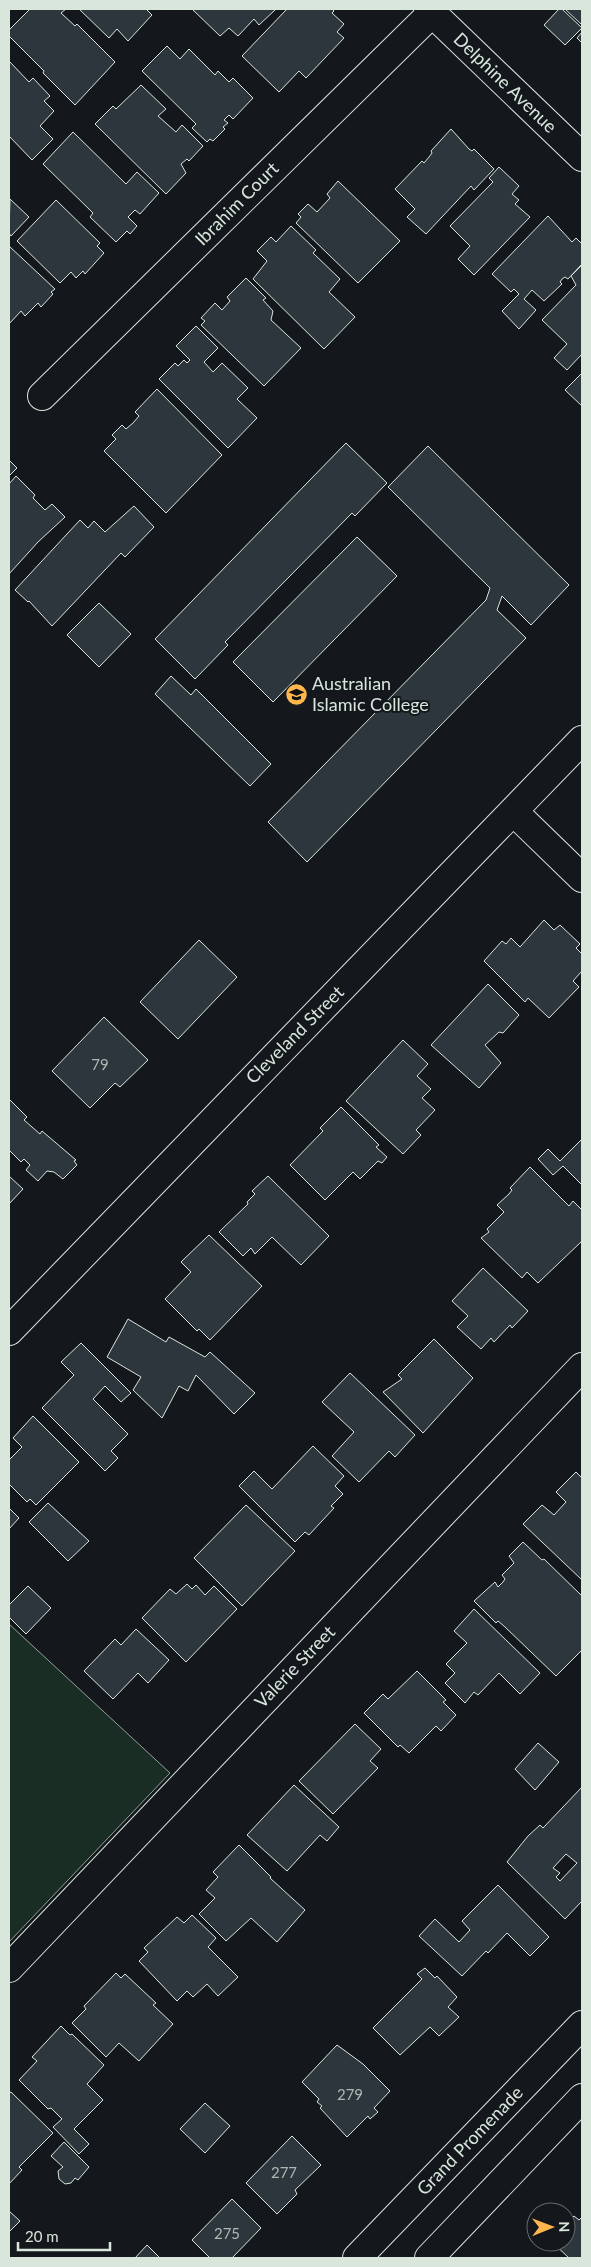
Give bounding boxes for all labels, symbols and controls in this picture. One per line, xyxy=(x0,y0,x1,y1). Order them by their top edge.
street label: Delphine Avenue xyxy=(450,28,562,137)
street label: Ibrahim Court xyxy=(190,157,283,250)
place label: Australian Islamic College xyxy=(312,672,429,715)
school or university icon: Australian Islamic College xyxy=(284,682,308,706)
street label: Cleveland Street xyxy=(241,980,348,1088)
house number: 79 xyxy=(91,1055,109,1073)
street label: Valerie Street xyxy=(250,1620,339,1712)
street label: Grand Promenade xyxy=(412,2081,527,2199)
house number: 279 xyxy=(337,2085,363,2103)
house number: 277 xyxy=(271,2163,297,2181)
north arrow xyxy=(526,2202,576,2252)
scale bar xyxy=(18,2220,110,2252)
text: N xyxy=(556,2221,573,2232)
house number: 275 xyxy=(214,2224,240,2242)
text: 20 m xyxy=(25,2227,59,2245)

